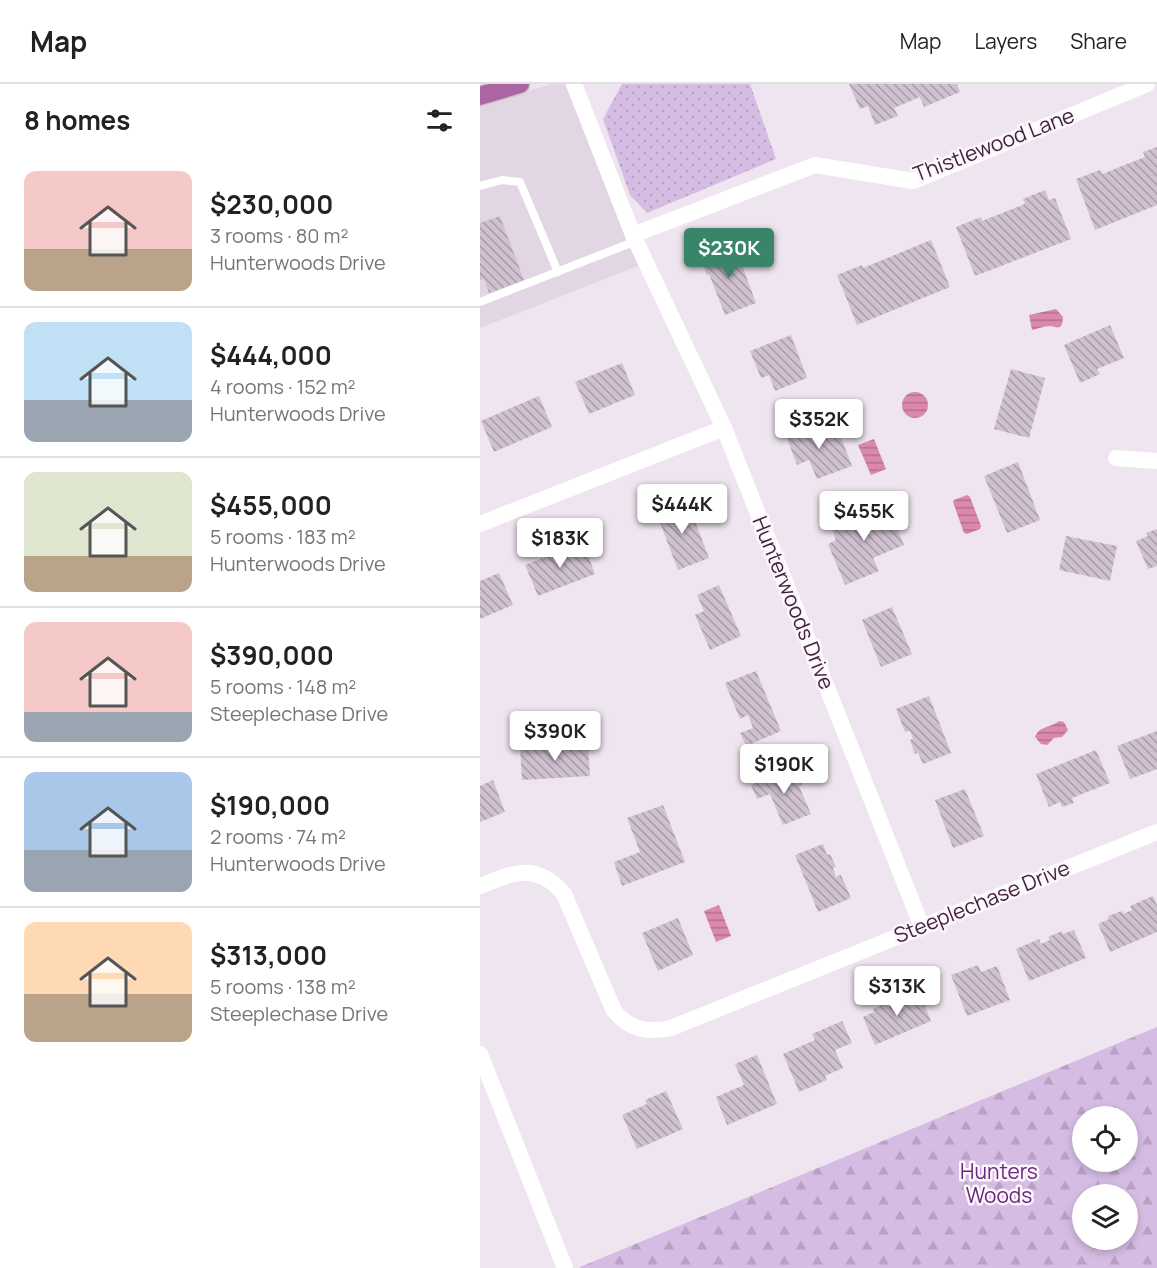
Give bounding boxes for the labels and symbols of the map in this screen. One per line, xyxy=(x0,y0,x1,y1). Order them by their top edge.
street label: Thistlewood Lane xyxy=(909,100,1078,188)
pin: $230K xyxy=(687,228,771,279)
pin: $352K xyxy=(777,399,861,450)
pin: $444K xyxy=(640,484,724,535)
pin: $455K xyxy=(822,491,906,542)
street label: Hunterwoods Drive xyxy=(746,512,841,693)
pin: $183K xyxy=(518,518,602,569)
pin: $390K xyxy=(513,711,597,762)
pin: $190K xyxy=(742,744,826,795)
street label: Steeplechase Drive xyxy=(890,853,1074,949)
pin: $313K xyxy=(855,966,939,1017)
park label: Hunters Woods xyxy=(960,1157,1038,1209)

